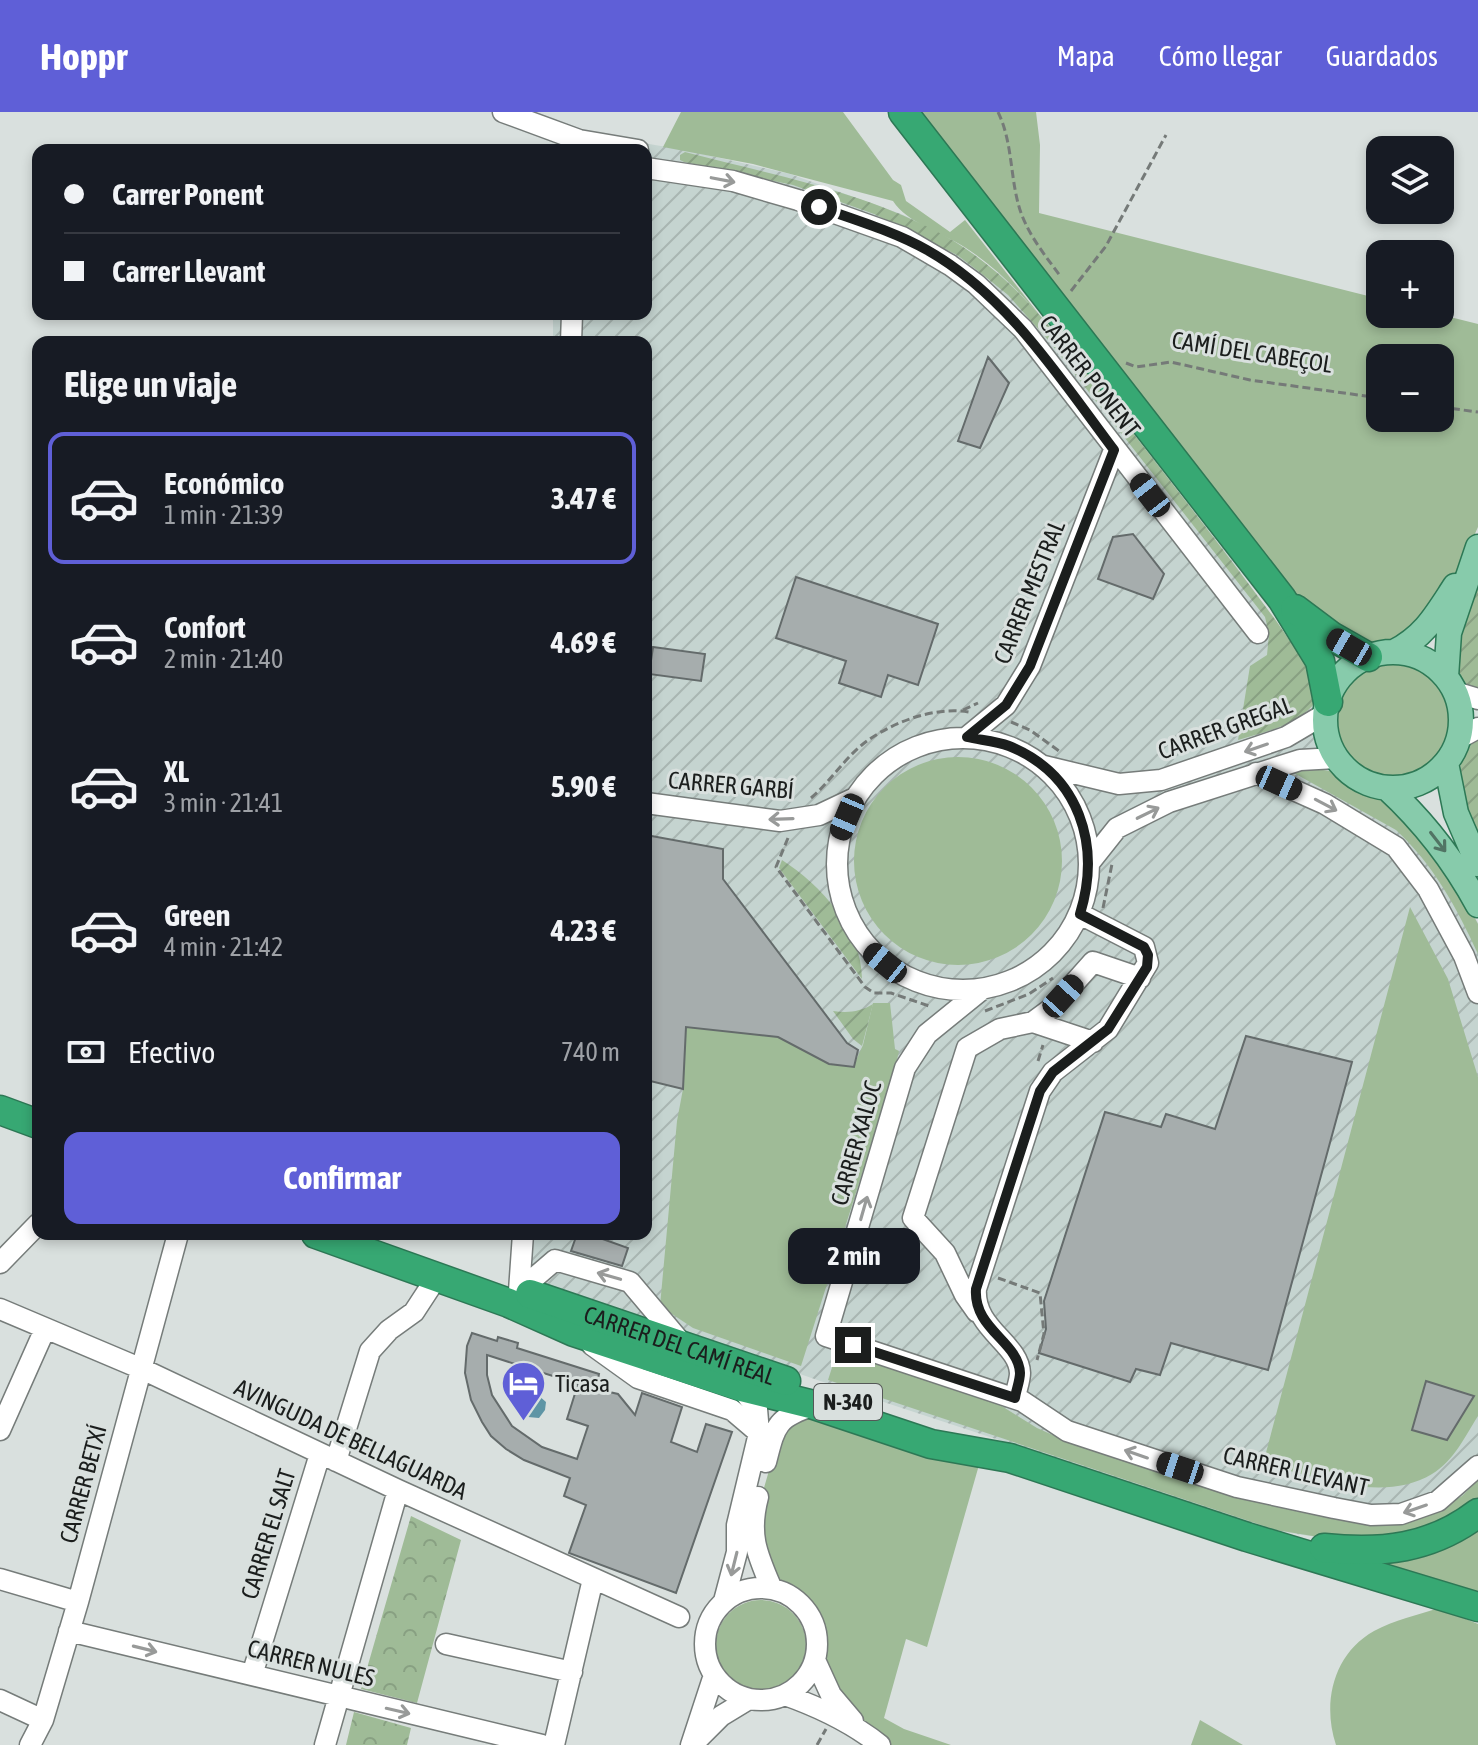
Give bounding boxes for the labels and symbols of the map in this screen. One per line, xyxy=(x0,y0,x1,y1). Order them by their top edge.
one-way arrow xyxy=(710,173,735,188)
route start xyxy=(801,189,837,225)
street label: CARRER PONENT xyxy=(1034,310,1146,443)
street label: CAMÍ DEL CABEÇOL xyxy=(1170,326,1335,378)
car xyxy=(1126,469,1174,521)
street label: CARRER MESTRAL xyxy=(988,516,1070,668)
car xyxy=(1322,625,1376,669)
street label: CARRER GREGAL xyxy=(1154,691,1296,765)
one-way arrow xyxy=(1243,741,1268,756)
car xyxy=(1252,762,1306,804)
street label: CARRER GARBÍ xyxy=(667,766,795,804)
car xyxy=(827,790,867,844)
one-way arrow xyxy=(1314,798,1338,814)
one-way arrow xyxy=(1135,804,1159,820)
one-way arrow xyxy=(768,811,795,827)
one-way arrow xyxy=(1430,831,1447,852)
car xyxy=(859,939,911,987)
car xyxy=(1038,970,1088,1022)
street label: CARRER XALOC xyxy=(825,1077,887,1208)
one-way arrow xyxy=(857,1195,872,1221)
callout: 2 min xyxy=(787,1229,919,1285)
one-way arrow xyxy=(597,1268,623,1283)
street label: CARRER DEL CAMÍ REAL xyxy=(581,1300,779,1390)
route end xyxy=(835,1327,871,1363)
hotel icon: Ticasa xyxy=(500,1359,548,1422)
place label: Ticasa xyxy=(555,1370,610,1397)
street label: AVINGUDA DE BELLAGUARDA xyxy=(230,1373,472,1505)
road number: N-340 xyxy=(814,1384,882,1420)
street label: CARRER BETXÍ xyxy=(54,1422,112,1546)
street label: CARRER LLEVANT xyxy=(1221,1441,1372,1501)
one-way arrow xyxy=(1124,1445,1149,1460)
car xyxy=(1153,1449,1207,1487)
street label: CARRER EL SALT xyxy=(235,1465,301,1602)
one-way arrow xyxy=(1403,1503,1428,1517)
one-way arrow xyxy=(725,1551,740,1576)
street label: CARRER NULES xyxy=(245,1634,377,1692)
one-way arrow xyxy=(132,1643,157,1658)
one-way arrow xyxy=(384,1704,410,1719)

